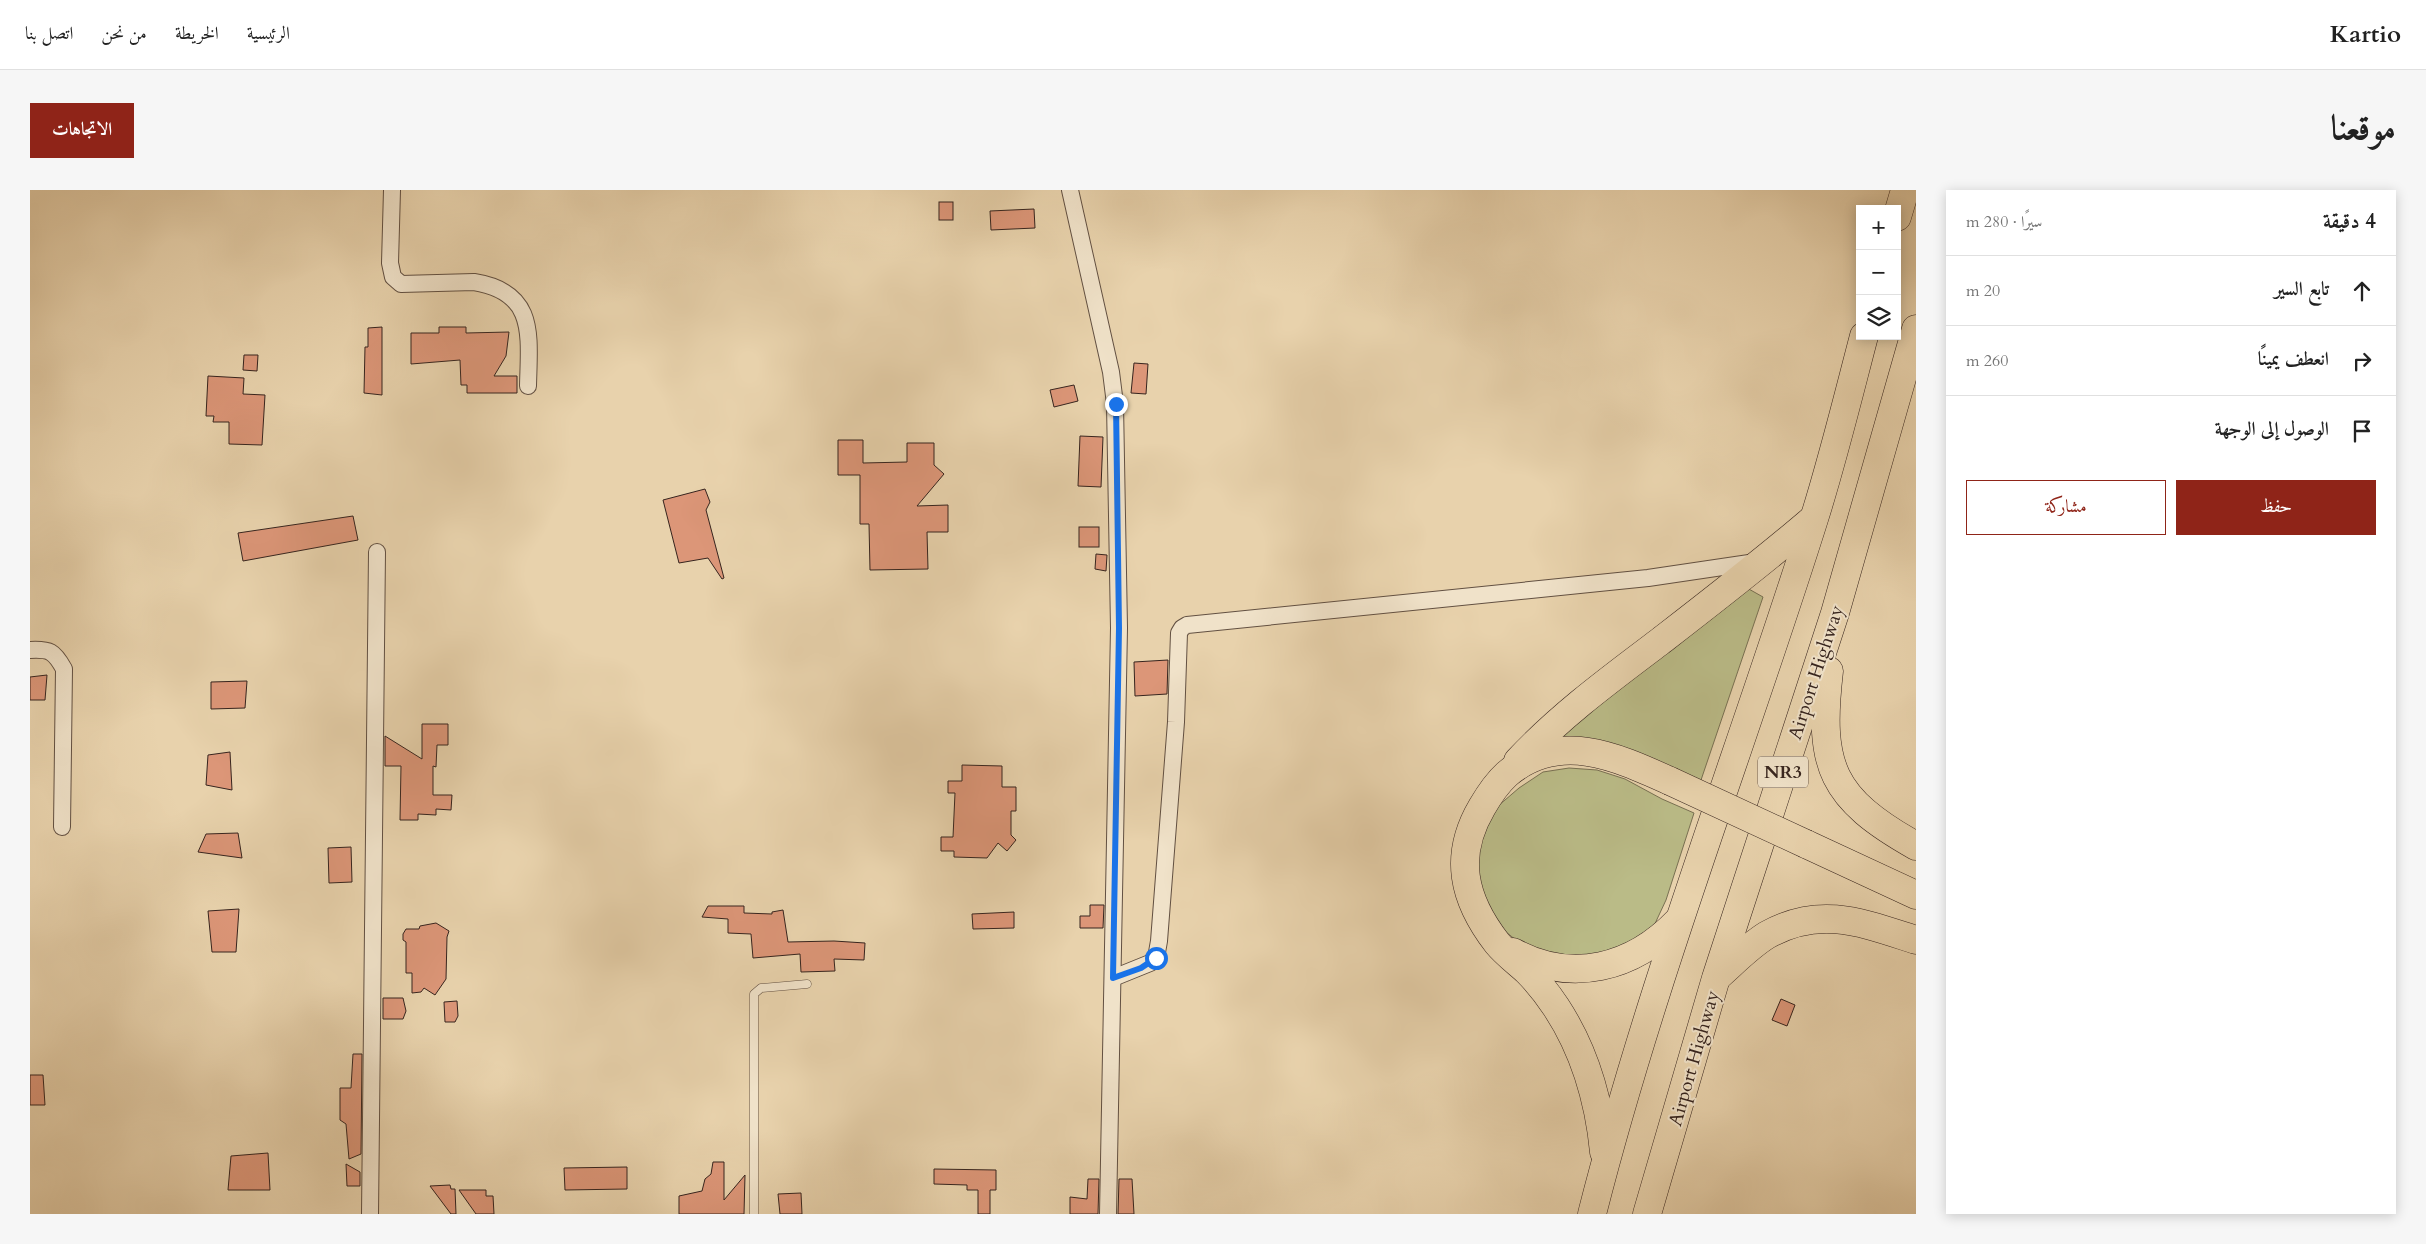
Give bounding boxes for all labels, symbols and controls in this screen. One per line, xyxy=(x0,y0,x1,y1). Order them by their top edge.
text: Kartio xyxy=(2330,18,2401,51)
text: اتصل بنا xyxy=(25,21,73,46)
text: من نحن xyxy=(101,21,147,46)
text: الخريطة xyxy=(175,21,219,46)
text: الرئيسية xyxy=(247,21,290,46)
button: الاتجاهات xyxy=(30,103,134,158)
text: موقعنا xyxy=(2331,104,2396,152)
map controls xyxy=(1856,205,1901,340)
button: + xyxy=(1856,205,1901,250)
text: 4 دقيقة xyxy=(2323,207,2376,236)
text: سيرًا · 280 m xyxy=(1966,211,2042,233)
button: − xyxy=(1856,250,1901,295)
text: تابع السير xyxy=(2274,276,2329,302)
icon: ahead xyxy=(2348,277,2376,305)
text: 20 m xyxy=(1966,280,2000,302)
button: layers xyxy=(1856,295,1901,340)
text: انعطف يمينًا xyxy=(2258,346,2329,372)
icon: right xyxy=(2348,347,2376,375)
text: 260 m xyxy=(1966,350,2008,372)
route end xyxy=(1105,393,1128,416)
text: الوصول إلى الوجهة xyxy=(2215,416,2329,442)
icon: arrive xyxy=(2348,417,2376,445)
button: مشاركة xyxy=(1966,480,2166,535)
button: حفظ xyxy=(2176,480,2376,535)
street label: Airport Highway xyxy=(1782,602,1850,743)
road number: NR3 xyxy=(1758,756,1808,788)
route start xyxy=(1145,947,1168,970)
street label: Airport Highway xyxy=(1662,987,1726,1129)

